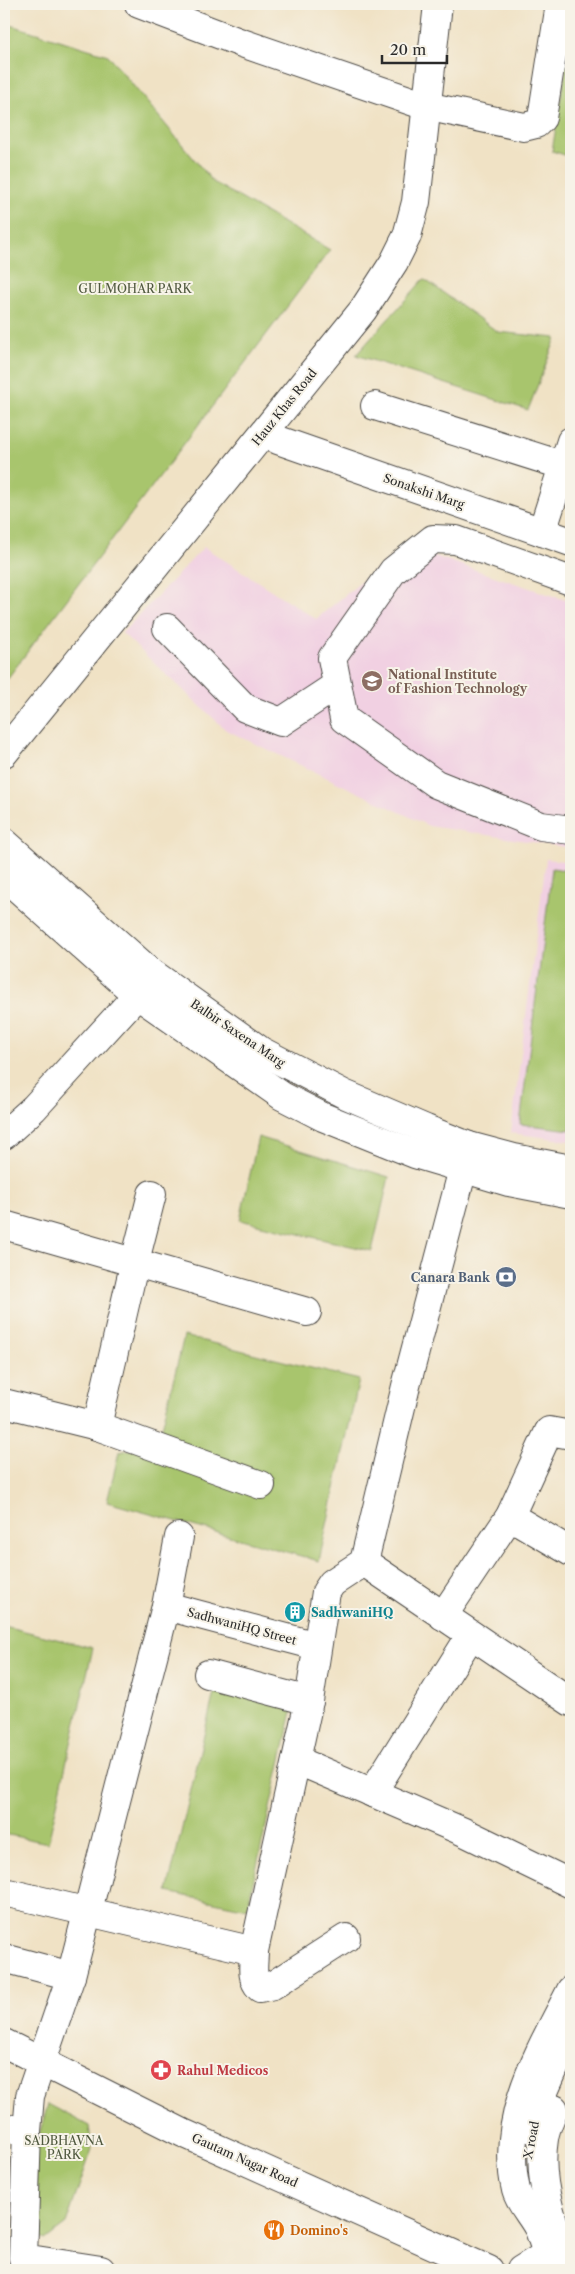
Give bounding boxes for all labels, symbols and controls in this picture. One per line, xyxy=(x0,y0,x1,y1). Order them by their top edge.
scale bar xyxy=(382,32,448,64)
text: 20 m xyxy=(390,40,426,59)
park label: GULMOHAR PARK xyxy=(78,281,192,296)
street label: Hauz Khas Road xyxy=(248,365,320,448)
street label: Sonakshi Marg xyxy=(382,470,467,512)
place label: National Institute of Fashion Technology xyxy=(388,667,528,696)
school or university icon: National Institute of Fashion Technology xyxy=(360,669,384,693)
street label: Balbir Saxena Marg xyxy=(188,996,289,1071)
bank icon: Canara Bank xyxy=(494,1265,518,1289)
place label: Canara Bank xyxy=(411,1270,491,1285)
building icon: SadhwaniHQ xyxy=(283,1600,307,1624)
street label: SadhwaniHQ Street xyxy=(186,1604,299,1648)
place label: SadhwaniHQ xyxy=(311,1605,394,1620)
pharmacy icon: Rahul Medicos xyxy=(149,2058,173,2082)
place label: Rahul Medicos xyxy=(177,2063,269,2078)
street label: X road xyxy=(520,2119,542,2161)
street label: Gautam Nagar Road xyxy=(190,2130,301,2190)
park label: SADBHAVNA PARK xyxy=(24,2133,105,2162)
restaurant icon: Domino's xyxy=(262,2218,286,2242)
place label: Domino's xyxy=(290,2223,348,2238)

